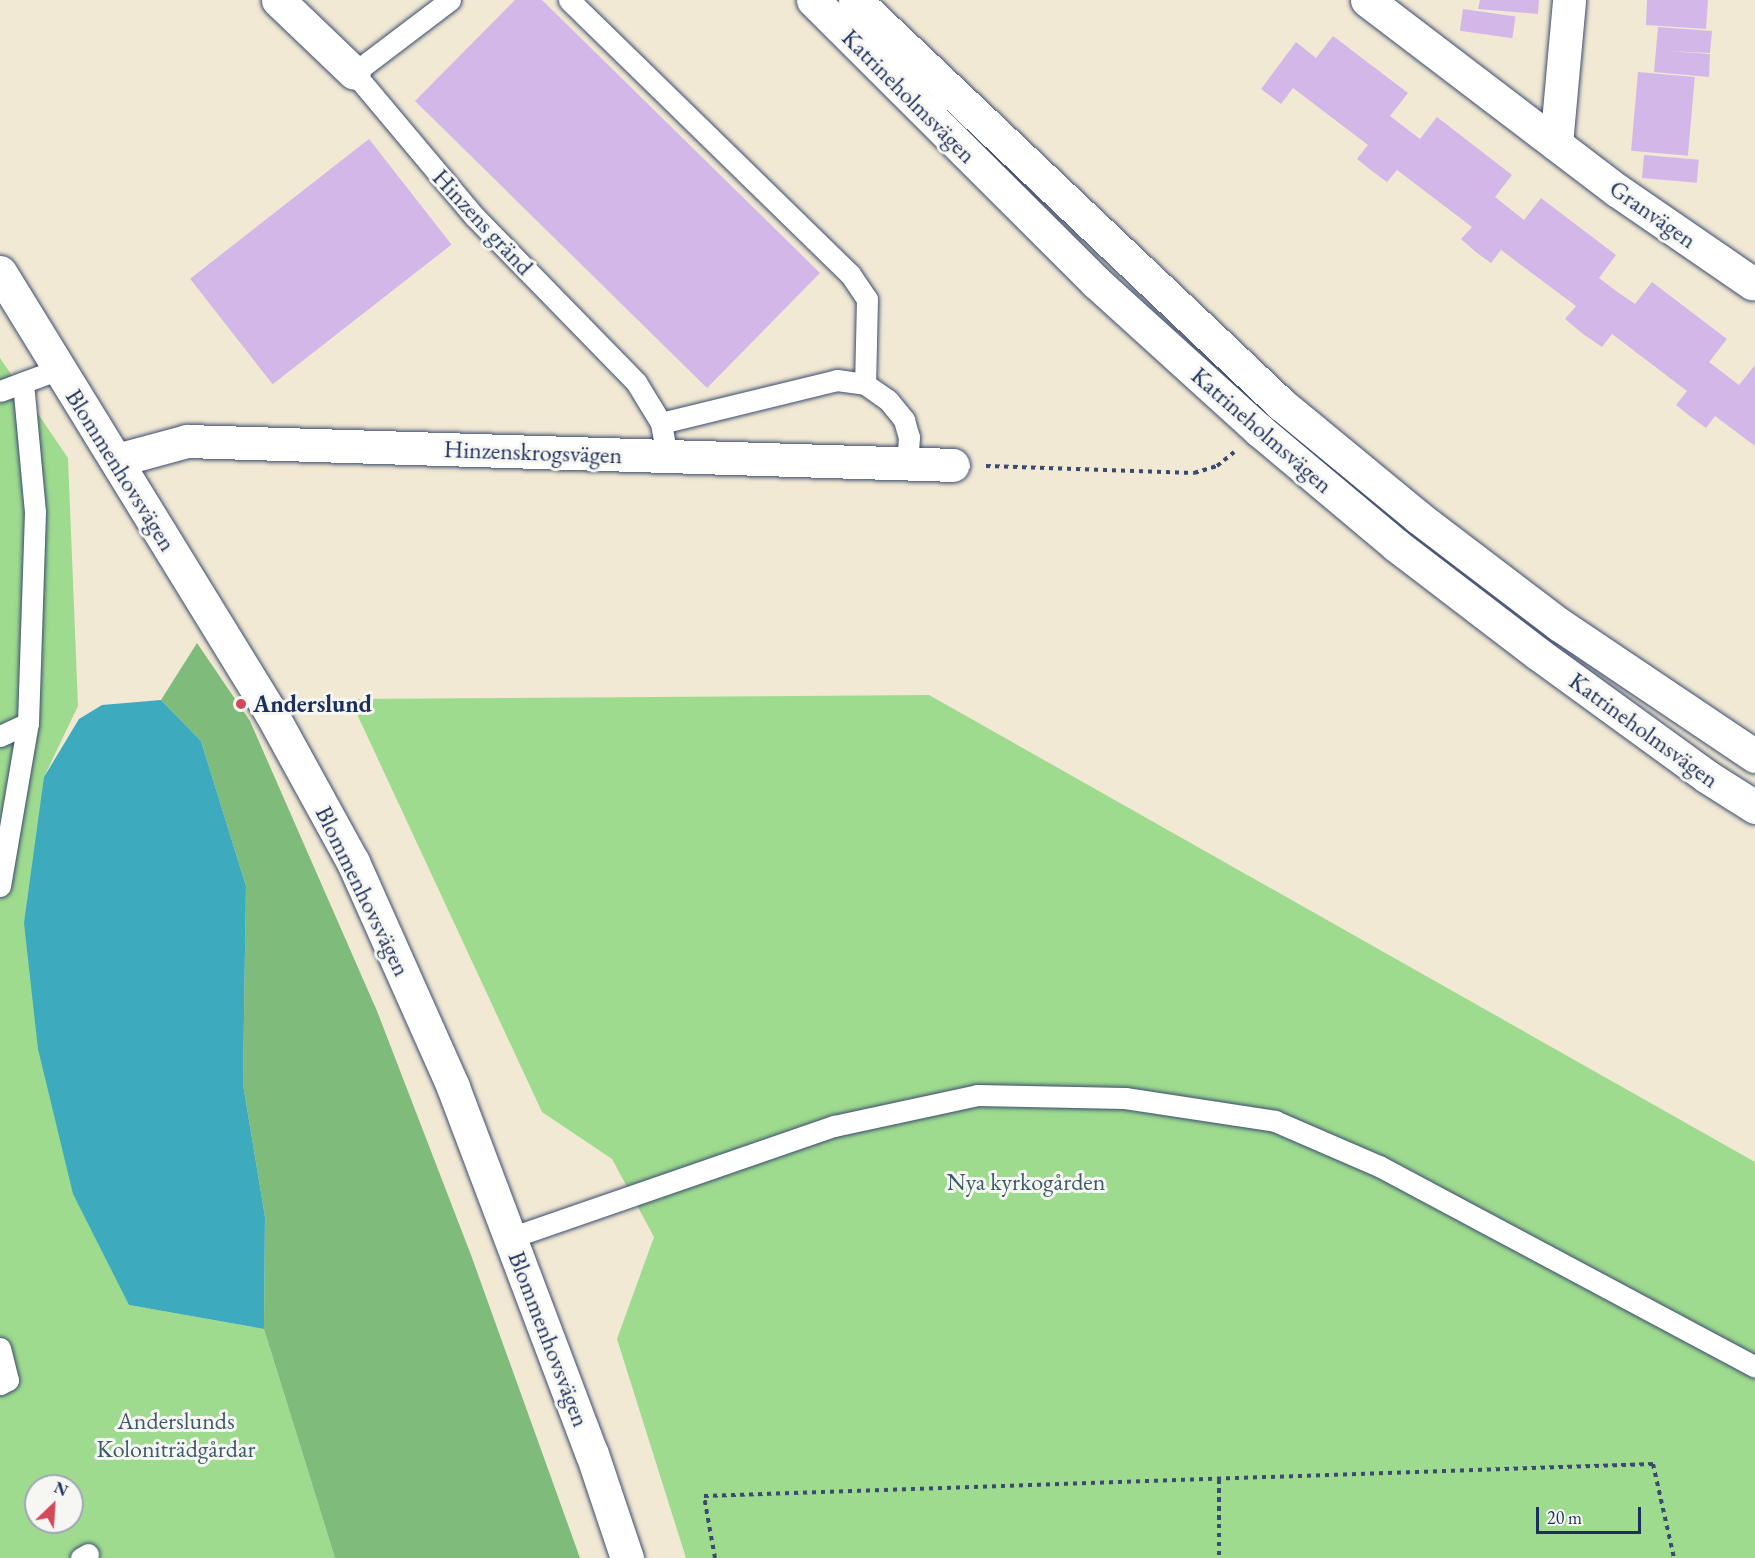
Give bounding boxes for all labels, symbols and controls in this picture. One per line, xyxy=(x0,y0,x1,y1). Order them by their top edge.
street label: Katrineholmsvägen xyxy=(836,23,982,169)
street label: Hinzens gränd xyxy=(427,163,539,281)
street label: Granvägen xyxy=(1604,174,1702,254)
street label: Katrineholmsvägen xyxy=(1186,361,1338,499)
street label: Blommenhovsvägen xyxy=(60,384,182,556)
street label: Hinzenskrogsvägen xyxy=(443,434,623,470)
street label: Katrineholmsvägen xyxy=(1564,666,1724,794)
place label: Anderslund xyxy=(253,690,372,718)
marker: Anderslund xyxy=(234,697,248,711)
street label: Blommenhovsvägen xyxy=(309,801,417,981)
park label: Nya kyrkogården xyxy=(947,1168,1105,1196)
street label: Blommenhovsvägen xyxy=(502,1247,596,1431)
park label: Anderslunds Koloniträdgårdar xyxy=(96,1407,256,1463)
north arrow xyxy=(24,1474,84,1534)
text: N xyxy=(51,1477,71,1501)
scale bar xyxy=(1539,1495,1644,1533)
text: 20 m xyxy=(1547,1506,1582,1529)

